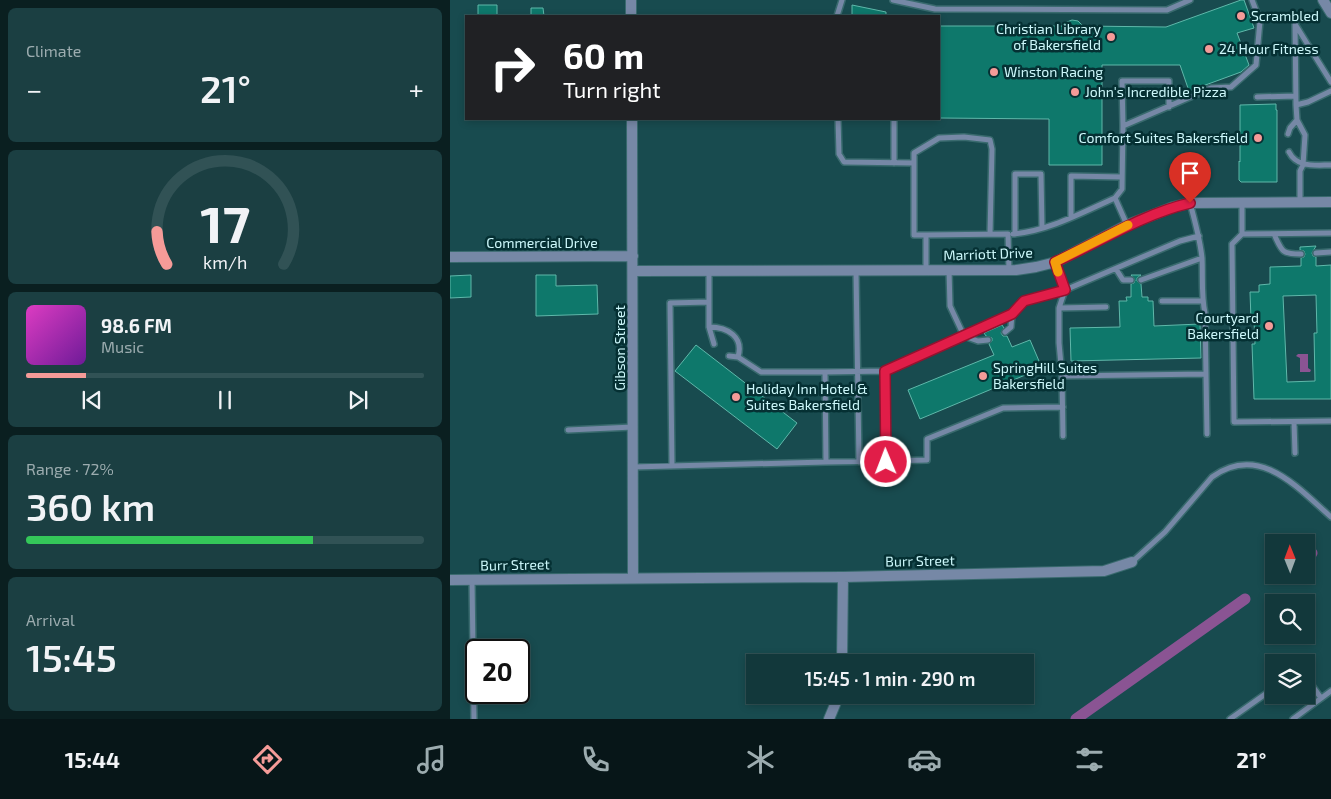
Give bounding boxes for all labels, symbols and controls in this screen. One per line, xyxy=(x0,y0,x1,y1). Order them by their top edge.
place label: Scrambled xyxy=(1251,7,1319,24)
marker: Scrambled xyxy=(1235,10,1247,22)
place label: Christian Library of Bakersfield xyxy=(996,20,1102,53)
marker: Christian Library of Bakersfield xyxy=(1105,31,1117,43)
text: 60 m xyxy=(563,34,644,76)
icon: right xyxy=(480,35,545,100)
place label: 24 Hour Fitness xyxy=(1219,40,1319,57)
text: Climate xyxy=(26,41,81,60)
marker: 24 Hour Fitness xyxy=(1203,43,1215,55)
place label: Winston Racing xyxy=(1004,63,1103,80)
text: 21° xyxy=(200,65,251,111)
marker: Winston Racing xyxy=(988,66,1000,78)
text: − xyxy=(26,72,42,106)
text: + xyxy=(409,72,424,106)
text: Turn right xyxy=(563,76,661,102)
place label: John's Incredible Pizza xyxy=(1085,83,1227,100)
marker: John's Incredible Pizza xyxy=(1069,86,1081,98)
place label: Comfort Suites Bakersfield xyxy=(1078,129,1248,146)
marker: Comfort Suites Bakersfield xyxy=(1252,132,1264,144)
pin xyxy=(1169,152,1211,203)
icon: arrive xyxy=(1176,159,1204,187)
text: 17 xyxy=(200,191,250,253)
street label: Commercial Drive xyxy=(486,234,598,251)
street label: Marriott Drive xyxy=(943,243,1033,264)
text: km/h xyxy=(203,251,247,273)
street label: Gibson Street xyxy=(611,305,628,391)
place label: Courtyard Bakersfield xyxy=(1187,309,1259,342)
text: 98.6 FM xyxy=(101,314,172,337)
marker: Courtyard Bakersfield xyxy=(1263,320,1275,332)
text: Music xyxy=(101,337,144,356)
place label: SpringHill Suites Bakersfield xyxy=(993,359,1097,392)
marker: SpringHill Suites Bakersfield xyxy=(977,370,989,382)
place label: Holiday Inn Hotel & Suites Bakersfield xyxy=(746,380,868,413)
icon: previous xyxy=(78,386,106,414)
icon: pause xyxy=(211,386,239,414)
icon: next xyxy=(344,386,372,414)
marker: Holiday Inn Hotel & Suites Bakersfield xyxy=(730,391,742,403)
position arrow xyxy=(859,435,911,487)
text: Range · 72% xyxy=(26,459,114,478)
text: 360 km xyxy=(26,483,155,529)
north arrow xyxy=(1265,534,1315,584)
map controls xyxy=(1265,534,1315,704)
street label: Burr Street xyxy=(885,551,955,570)
street label: Burr Street xyxy=(480,555,550,574)
button: search xyxy=(1265,594,1315,644)
text: Arrival xyxy=(26,610,75,629)
text: 15:45 xyxy=(26,634,117,680)
speed limit sign: 20 xyxy=(465,639,530,704)
button: layers xyxy=(1265,654,1315,704)
text: 15:45 · 1 min · 290 m xyxy=(805,667,975,690)
icon: directions xyxy=(250,742,285,777)
icon: music xyxy=(414,742,449,777)
icon: phone xyxy=(578,742,613,777)
icon: climate xyxy=(743,742,778,777)
icon: car xyxy=(907,742,942,777)
icon: filters xyxy=(1072,742,1107,777)
text: 15:44 xyxy=(65,746,120,772)
text: 21° xyxy=(1236,746,1266,772)

